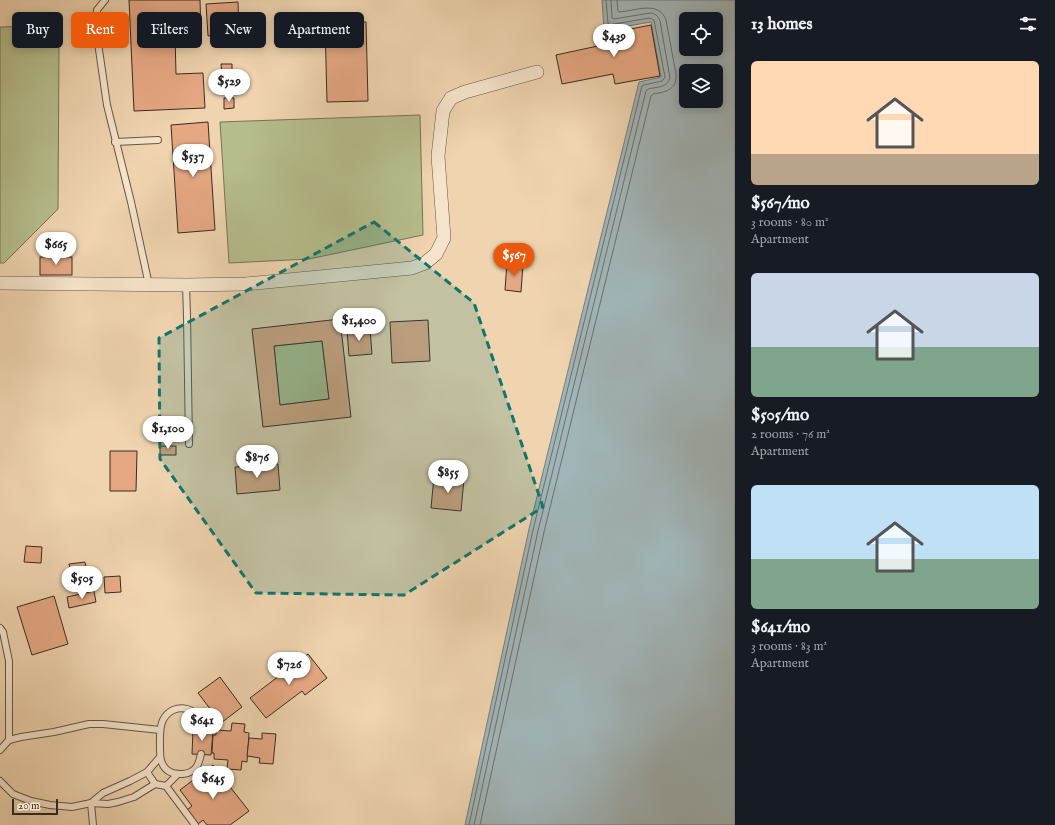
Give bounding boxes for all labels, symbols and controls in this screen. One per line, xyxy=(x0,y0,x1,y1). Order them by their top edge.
chip: Buy xyxy=(12,12,63,48)
chip: Rent xyxy=(71,12,129,48)
chip: Filters xyxy=(137,12,202,48)
chip: New xyxy=(210,12,266,48)
chip: Apartment xyxy=(274,12,364,48)
map controls xyxy=(679,12,723,108)
button: locate xyxy=(679,12,723,56)
icon: filters xyxy=(1017,13,1039,35)
text: 13 homes xyxy=(751,14,812,35)
pin: $439 xyxy=(590,24,638,58)
text: $439 xyxy=(602,28,626,45)
button: layers xyxy=(679,64,723,108)
pin: $529 xyxy=(205,69,253,103)
text: $529 xyxy=(217,73,241,90)
icon: home xyxy=(859,87,931,159)
pin: $537 xyxy=(169,144,217,178)
text: $537 xyxy=(182,148,204,165)
text: $567/mo xyxy=(751,193,810,214)
text: 3 rooms · 80 m² xyxy=(751,214,829,231)
text: Apartment xyxy=(751,231,809,248)
pin: $665 xyxy=(32,232,80,266)
text: $665 xyxy=(45,236,67,253)
pin: $567 xyxy=(490,243,538,277)
text: $567 xyxy=(502,247,526,264)
icon: home xyxy=(859,299,931,371)
pin: $1,400 xyxy=(326,308,392,342)
text: $1,400 xyxy=(342,312,376,329)
text: $505/mo xyxy=(751,405,809,426)
pin: $1,100 xyxy=(135,416,201,450)
text: $1,100 xyxy=(151,420,185,437)
text: 2 rooms · 76 m² xyxy=(751,426,830,443)
text: Apartment xyxy=(751,443,809,460)
pin: $876 xyxy=(233,445,281,479)
text: $876 xyxy=(245,449,269,466)
pin: $855 xyxy=(424,460,472,494)
text: $855 xyxy=(437,464,459,481)
icon: home xyxy=(859,511,931,583)
pin: $505 xyxy=(58,566,106,600)
text: $505 xyxy=(71,570,93,587)
text: $641/mo xyxy=(751,617,810,638)
text: 3 rooms · 83 m² xyxy=(751,638,827,655)
pin: $726 xyxy=(265,652,313,686)
text: Apartment xyxy=(751,655,809,672)
text: $726 xyxy=(277,656,301,673)
pin: $641 xyxy=(178,708,226,742)
text: $641 xyxy=(190,712,214,729)
pin: $645 xyxy=(189,766,237,800)
text: $645 xyxy=(201,770,225,787)
scale bar xyxy=(12,797,58,816)
text: 20 m xyxy=(18,799,39,813)

